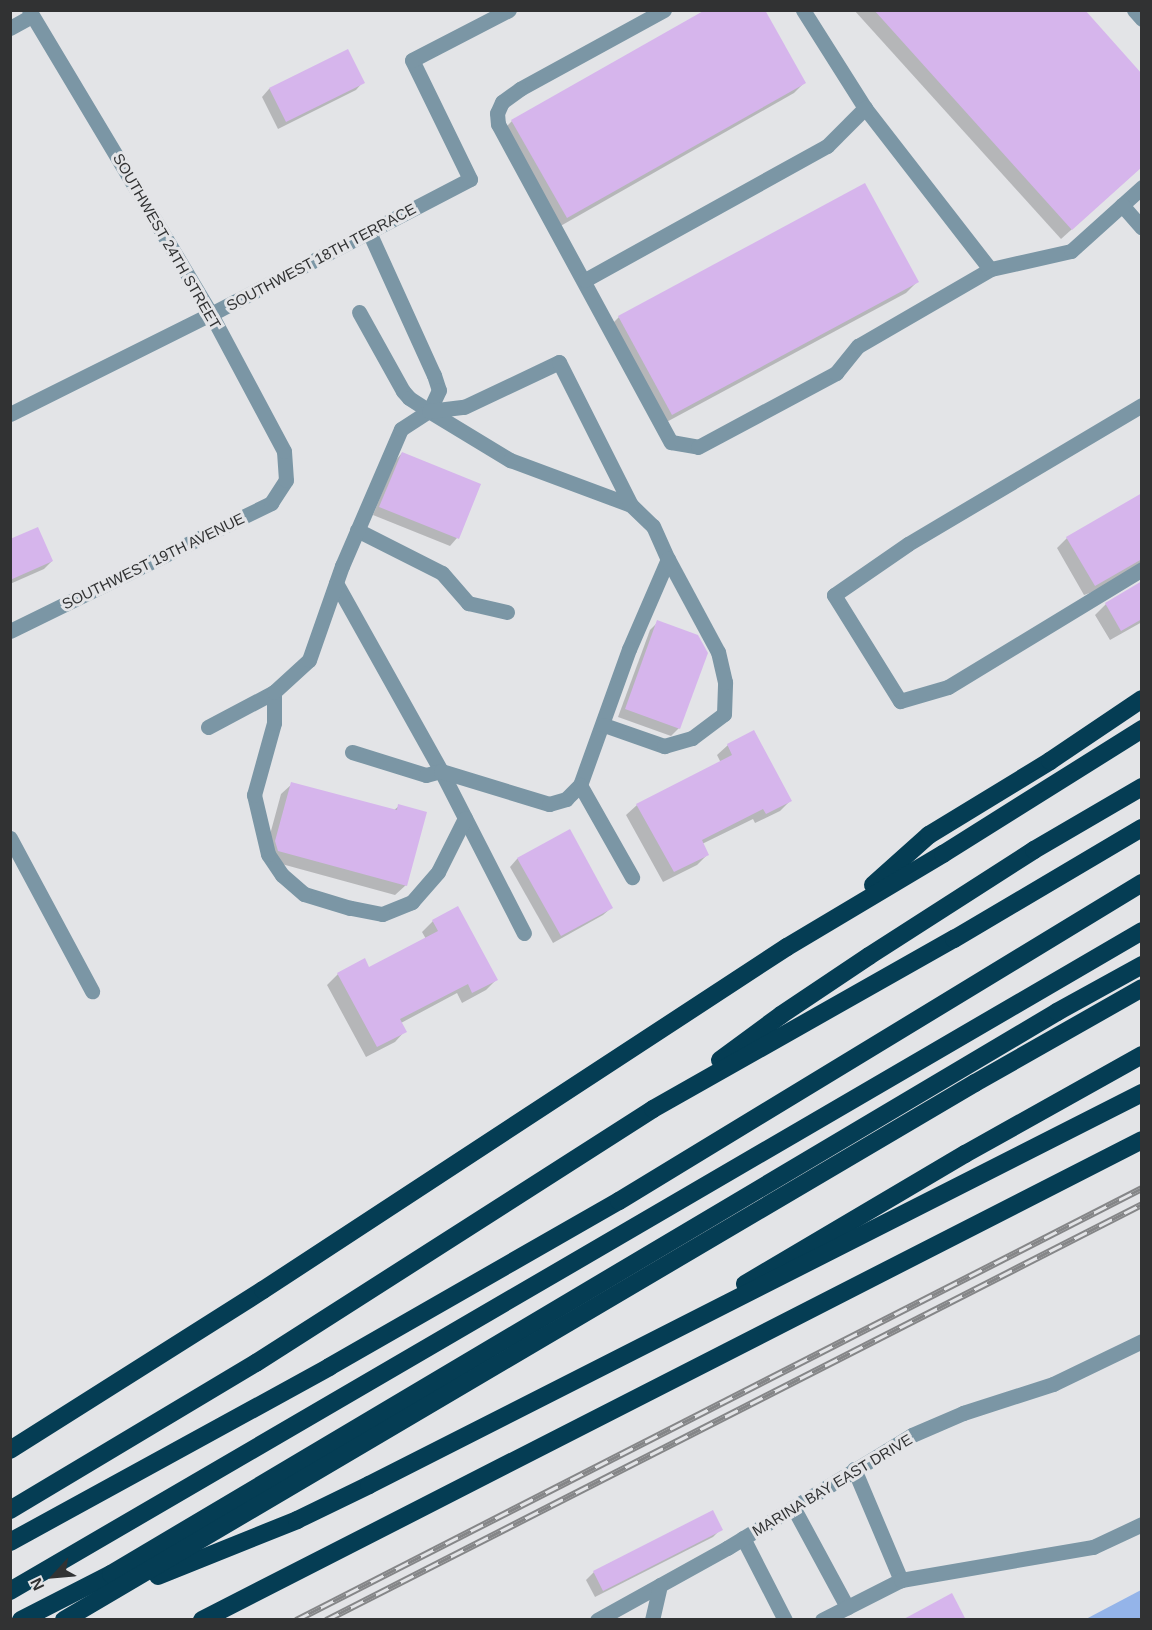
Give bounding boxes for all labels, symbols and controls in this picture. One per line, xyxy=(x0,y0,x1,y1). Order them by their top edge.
street label: SOUTHWEST 24TH STREET xyxy=(109,150,225,332)
street label: SOUTHWEST 18TH TERRACE xyxy=(223,199,419,315)
street label: SOUTHWEST 19TH AVENUE xyxy=(59,509,247,613)
street label: MARINA BAY EAST DRIVE xyxy=(748,1430,916,1540)
north arrow xyxy=(24,1546,84,1606)
text: N xyxy=(27,1575,48,1593)

